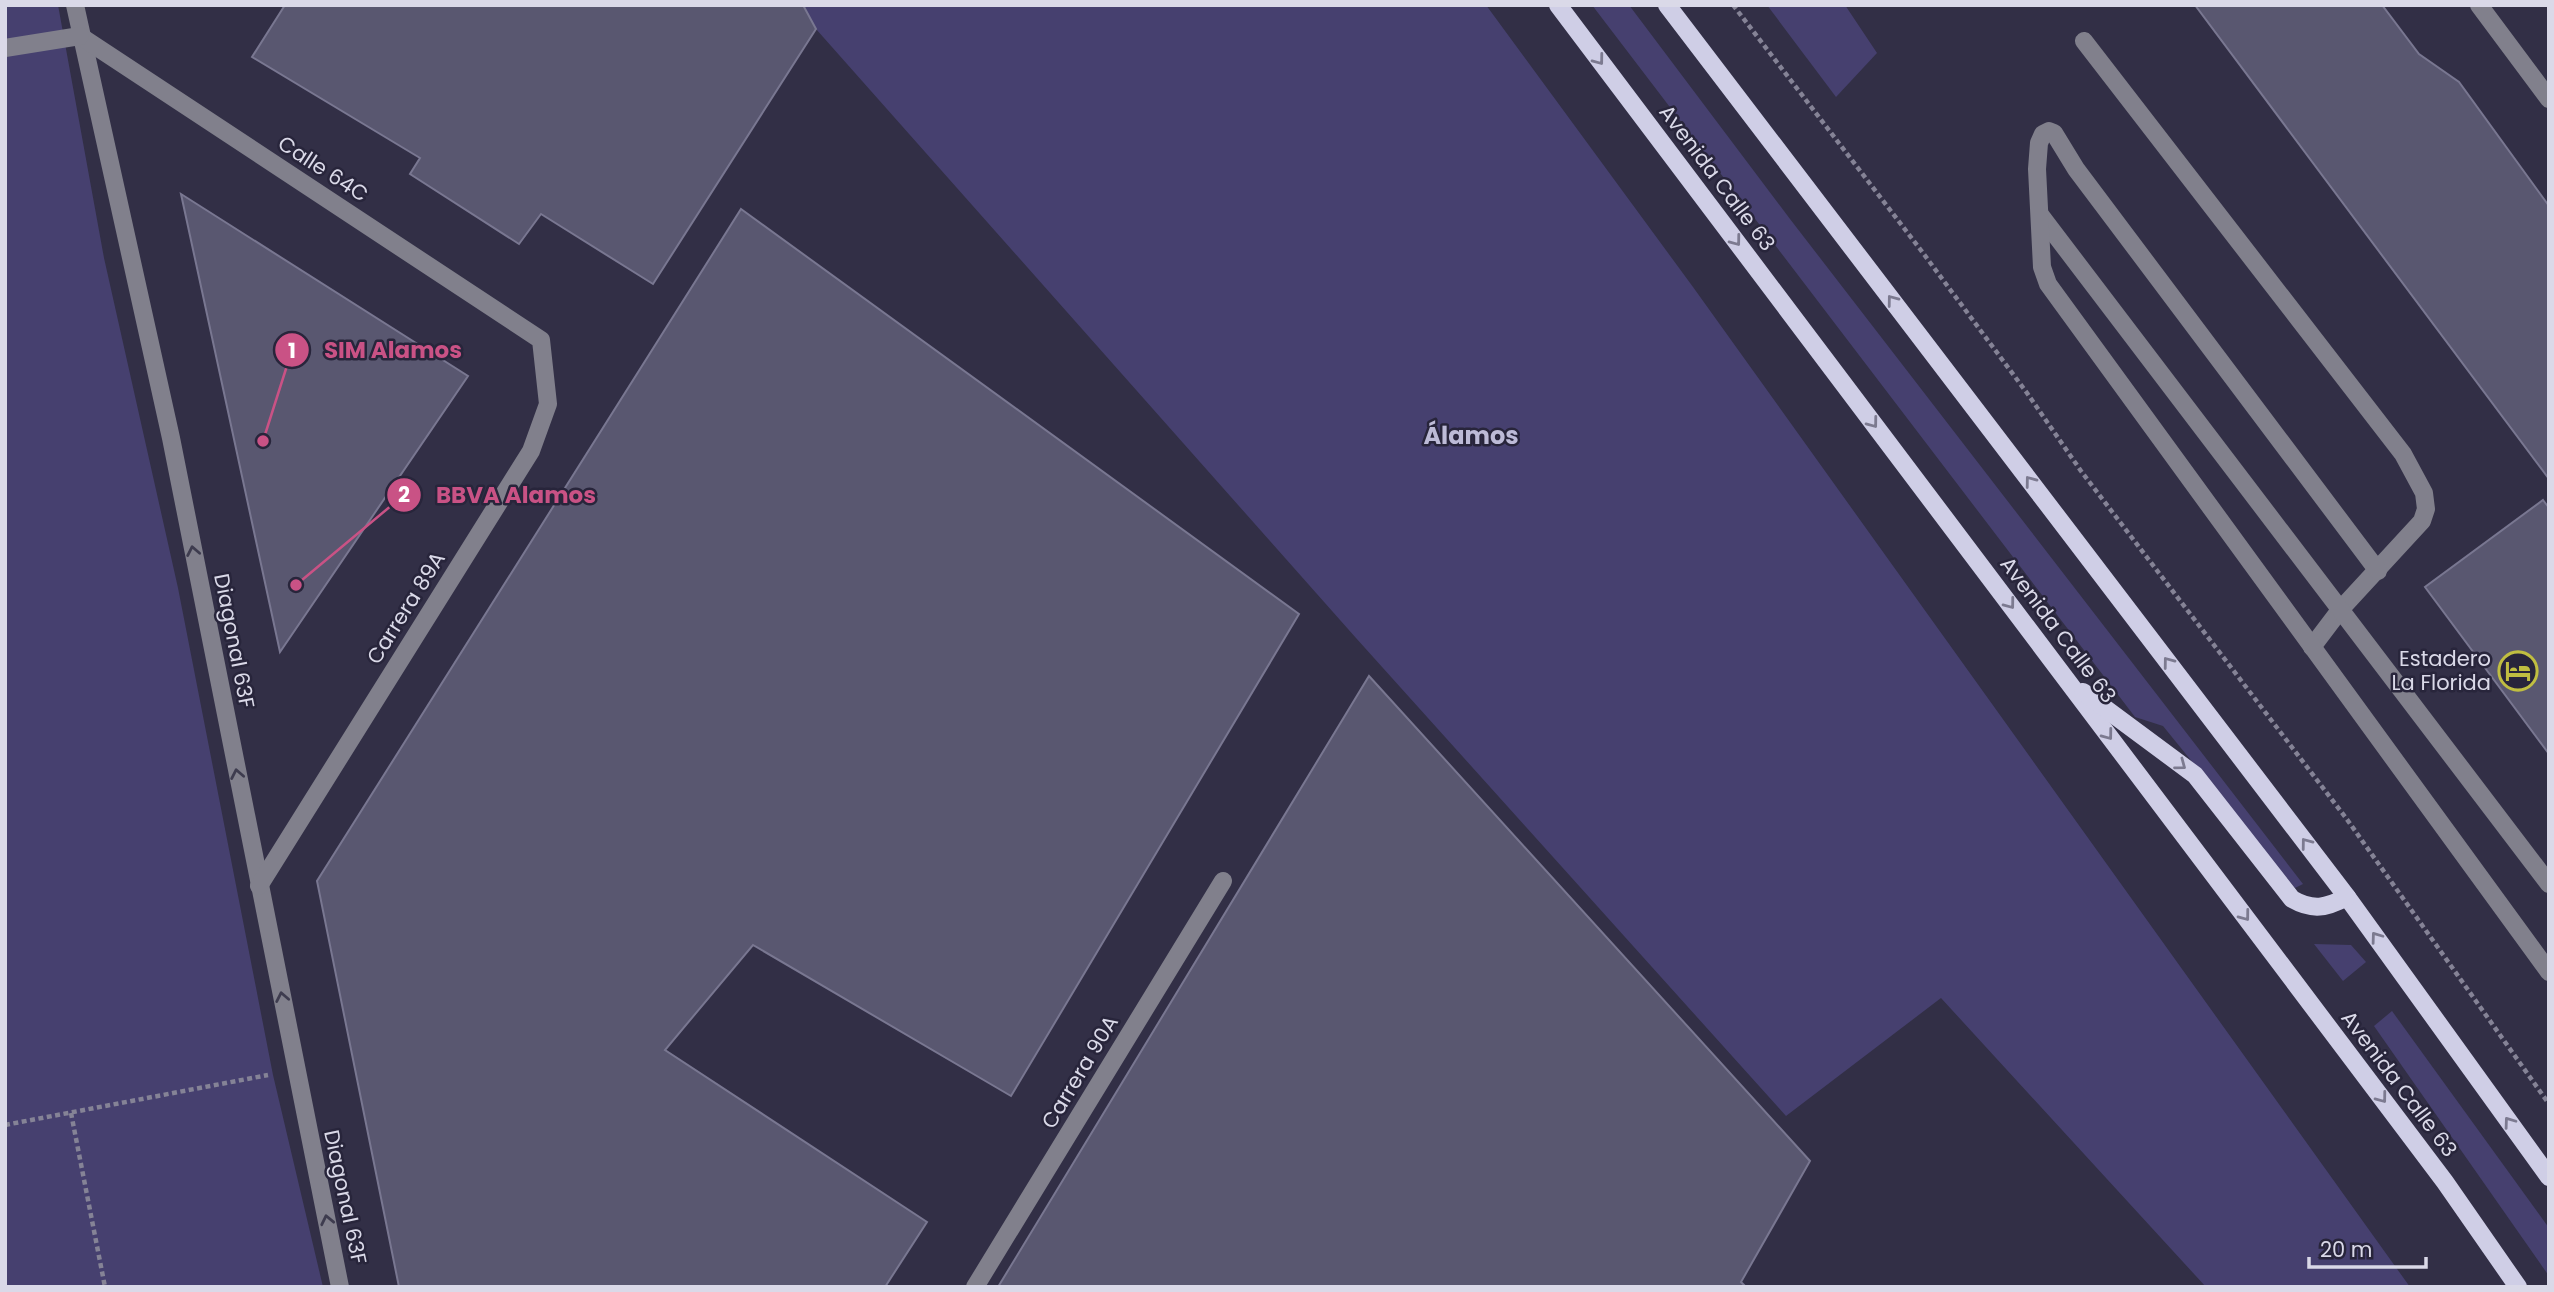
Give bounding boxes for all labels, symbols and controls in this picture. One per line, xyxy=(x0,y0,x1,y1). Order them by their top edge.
one-way arrow xyxy=(1591,52,1603,64)
street label: Avenida Calle 63 xyxy=(1653,98,1782,257)
street label: Calle 64C xyxy=(273,129,374,209)
one-way arrow xyxy=(1728,233,1740,246)
one-way arrow xyxy=(1887,295,1900,308)
callout: SIM Alamos xyxy=(275,328,476,372)
text: SIM Alamos xyxy=(324,334,462,366)
text: 1 xyxy=(288,336,296,365)
one-way arrow xyxy=(1865,415,1878,428)
district label: Álamos xyxy=(1423,419,1519,452)
callout: BBVA Alamos xyxy=(387,473,610,517)
one-way arrow xyxy=(2025,476,2038,489)
text: BBVA Alamos xyxy=(436,479,596,511)
text: 2 xyxy=(398,480,410,509)
one-way arrow xyxy=(187,545,202,557)
street label: Carrera 89A xyxy=(360,546,452,669)
street label: Avenida Calle 63 xyxy=(1994,550,2123,709)
street label: Diagonal 63F xyxy=(207,571,262,711)
one-way arrow xyxy=(2002,597,2015,609)
place label: Estadero La Florida xyxy=(2392,644,2491,697)
hotel icon: Estadero La Florida xyxy=(2497,650,2539,692)
one-way arrow xyxy=(2163,657,2176,669)
one-way arrow xyxy=(2100,727,2113,739)
one-way arrow xyxy=(2173,756,2186,769)
one-way arrow xyxy=(231,768,246,780)
one-way arrow xyxy=(2301,838,2314,850)
one-way arrow xyxy=(2237,909,2250,921)
one-way arrow xyxy=(2372,932,2384,945)
one-way arrow xyxy=(275,991,290,1003)
street label: Avenida Calle 63 xyxy=(2335,1004,2464,1163)
street label: Carrera 90A xyxy=(1034,1010,1125,1134)
one-way arrow xyxy=(2374,1090,2386,1103)
one-way arrow xyxy=(2505,1117,2517,1130)
street label: Diagonal 63F xyxy=(317,1127,374,1267)
one-way arrow xyxy=(320,1214,335,1226)
scale bar xyxy=(2309,1226,2426,1270)
text: 20 m xyxy=(2320,1235,2373,1264)

